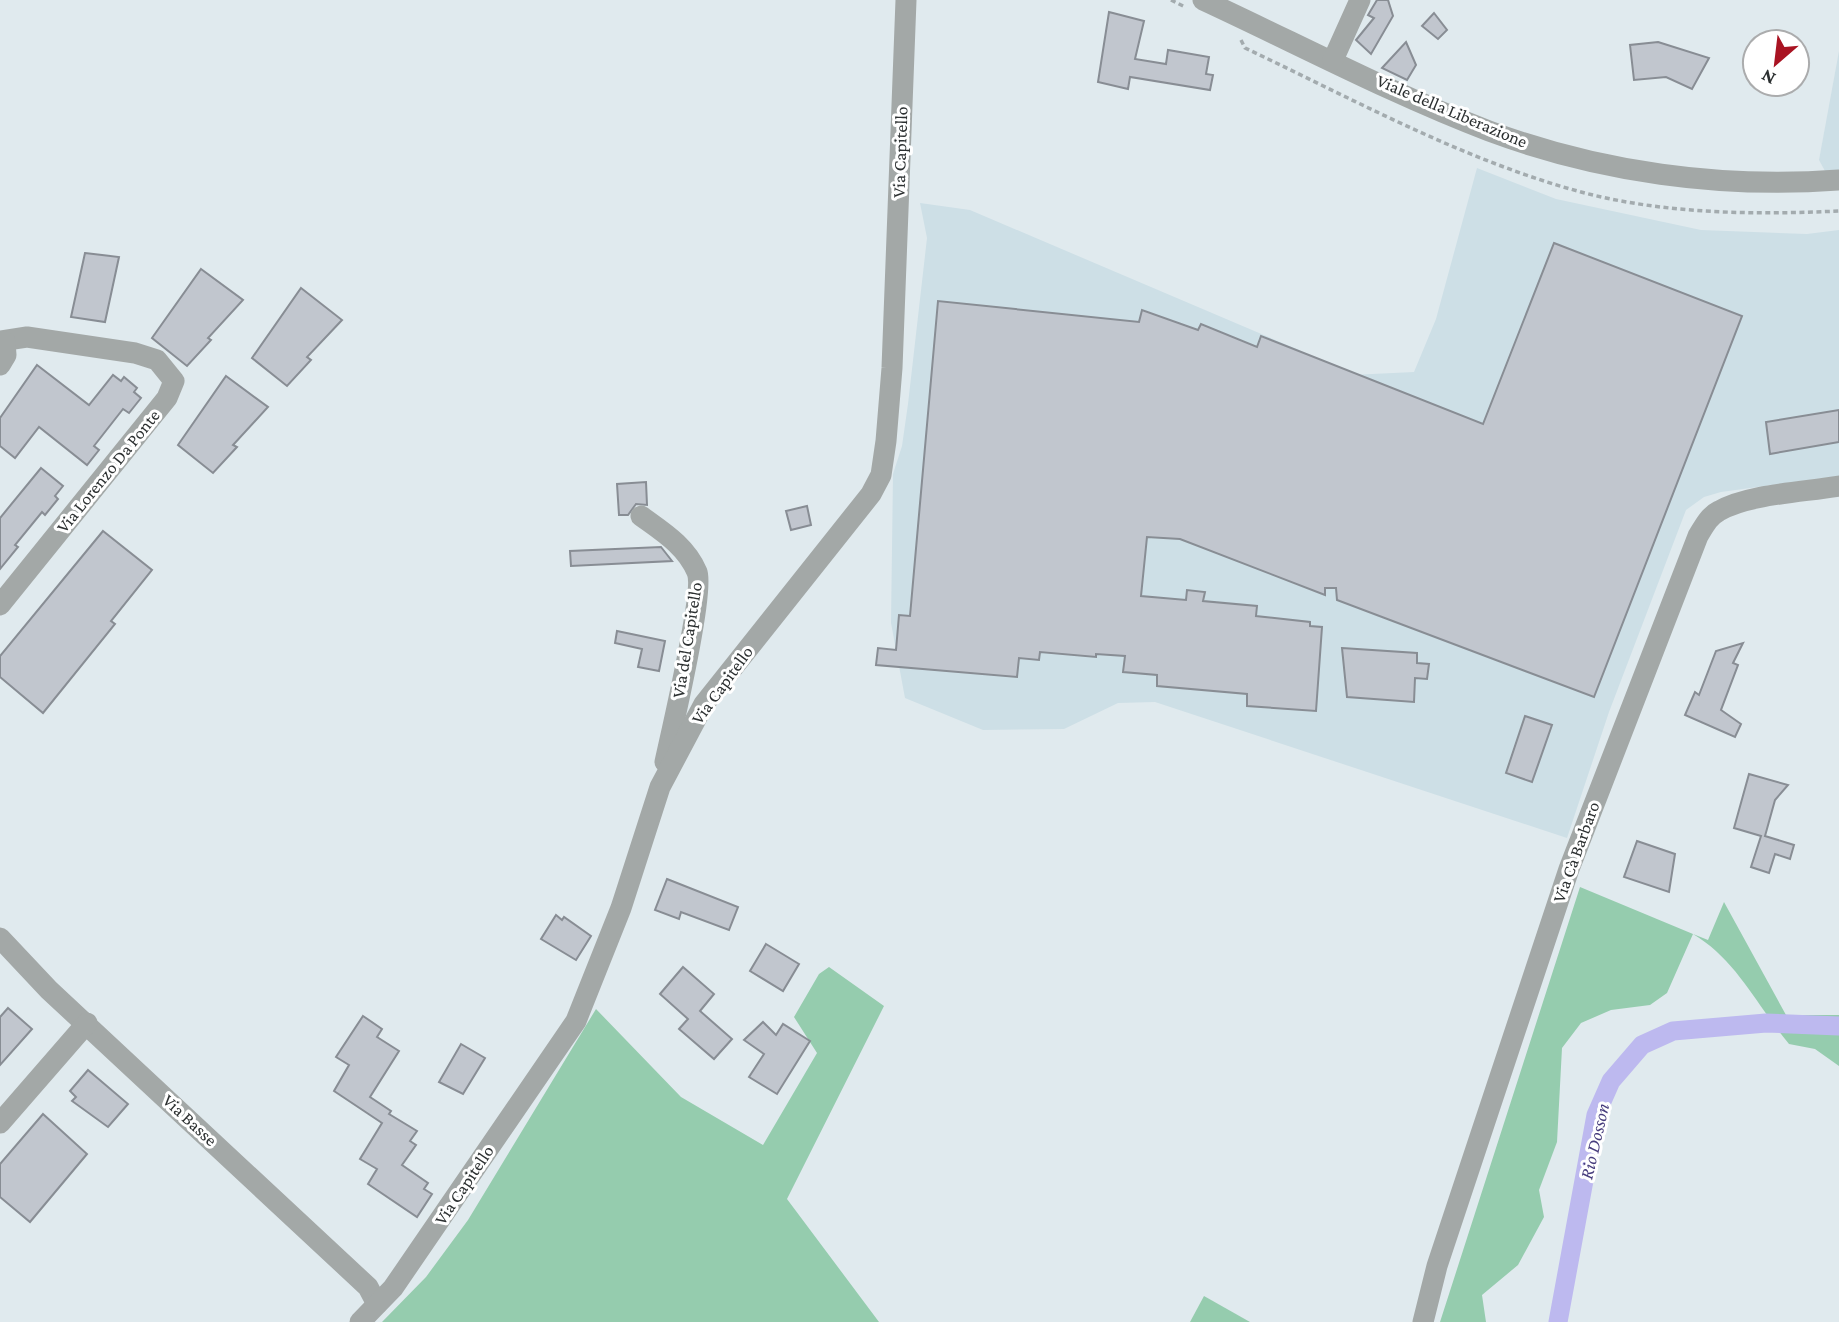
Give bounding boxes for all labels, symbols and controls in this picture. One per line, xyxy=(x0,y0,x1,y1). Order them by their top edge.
north arrow xyxy=(1741,28,1811,98)
text: N xyxy=(1758,65,1779,90)
street label: Viale della Liberazione xyxy=(1374,70,1530,152)
street label: Via Capitello xyxy=(888,106,912,198)
street label: Via Lorenzo Da Ponte xyxy=(52,405,164,537)
street label: Via del Capitello xyxy=(668,581,706,699)
street label: Via Capitello xyxy=(687,642,757,728)
street label: Via Cà Barbaro xyxy=(1549,799,1603,905)
street label: Via Basse xyxy=(159,1090,221,1150)
water label: Rio Dosson xyxy=(1576,1101,1613,1181)
street label: Via Capitello xyxy=(430,1141,498,1229)

